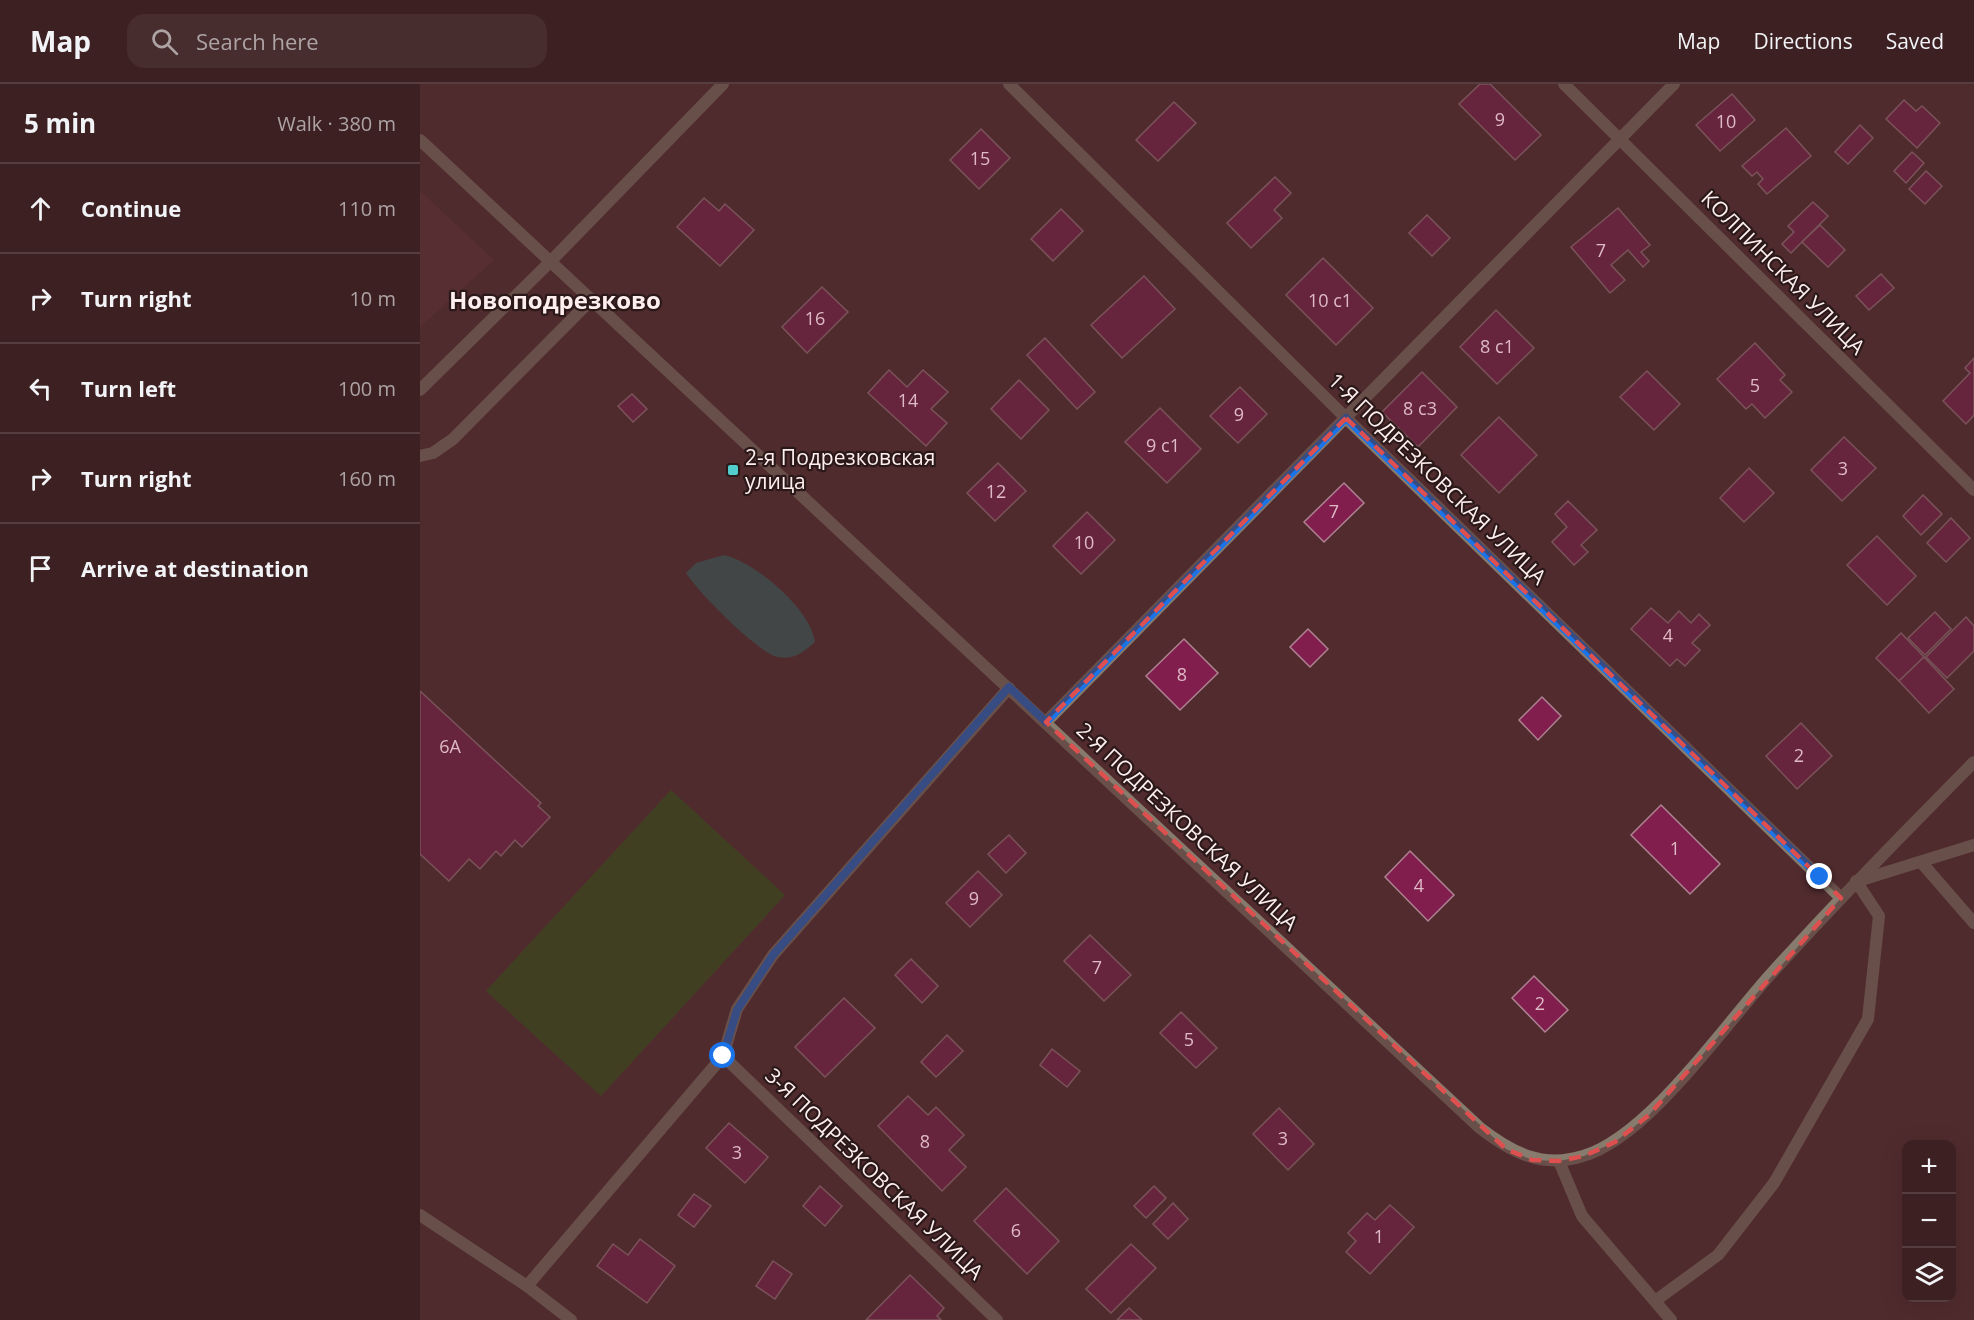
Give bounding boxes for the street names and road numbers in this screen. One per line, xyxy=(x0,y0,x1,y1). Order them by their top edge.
street label: КОЛПИНСКАЯ УЛИЦА xyxy=(1696,184,1872,361)
street label: 1-Я ПОДРЕЗКОВСКАЯ УЛИЦА xyxy=(1322,366,1553,591)
street label: 2-Я ПОДРЕЗКОВСКАЯ УЛИЦА xyxy=(1071,716,1305,937)
street label: 3-Я ПОДРЕЗКОВСКАЯ УЛИЦА xyxy=(759,1061,990,1286)

